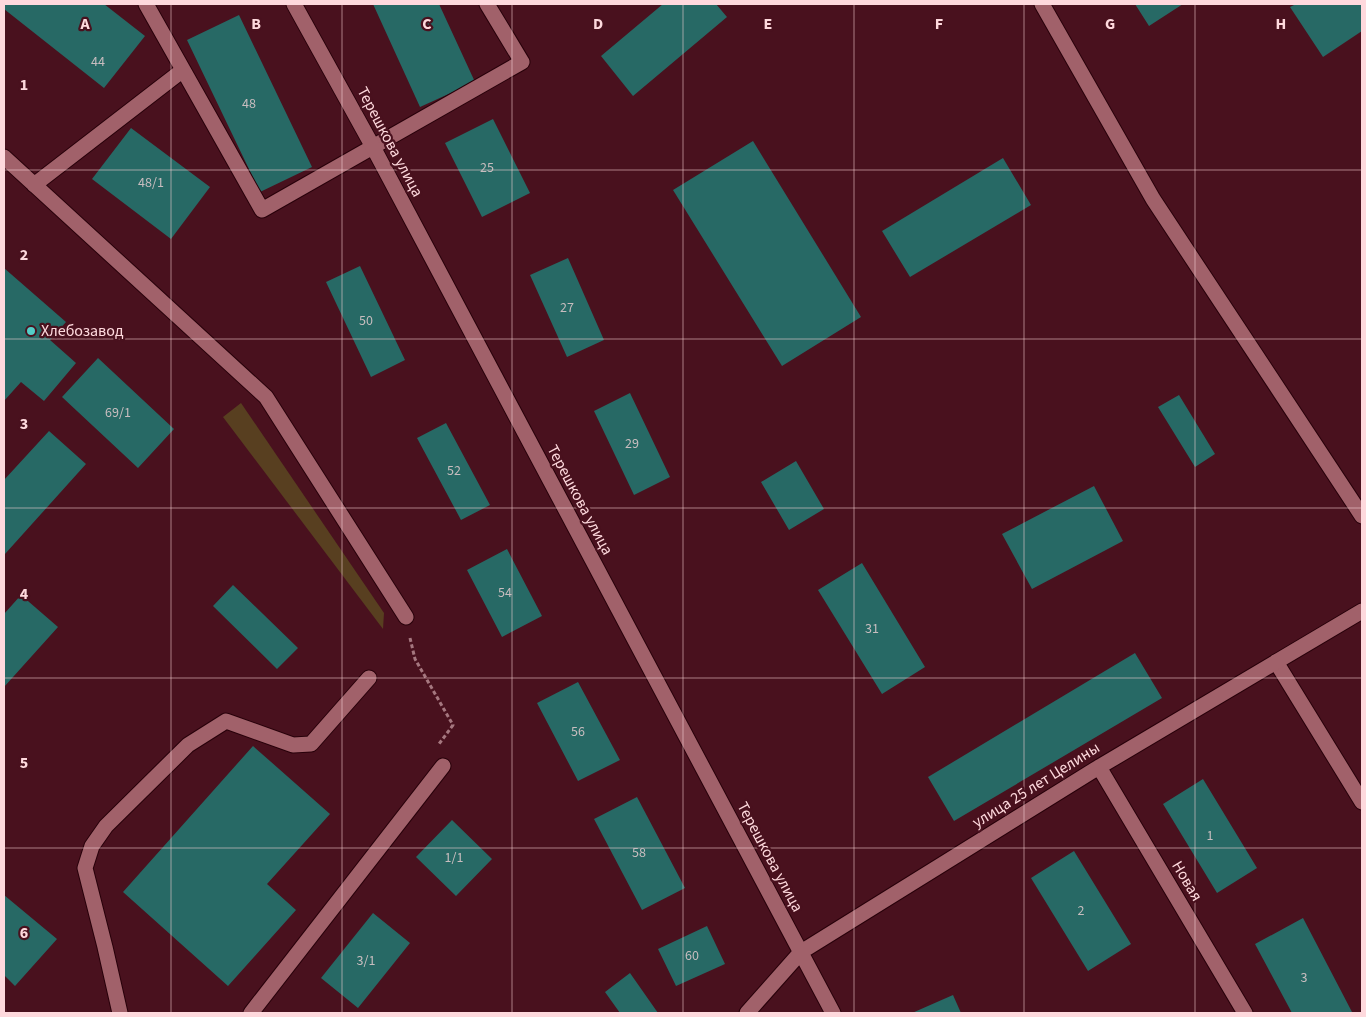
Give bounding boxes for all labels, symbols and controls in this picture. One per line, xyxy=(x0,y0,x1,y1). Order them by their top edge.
text: A xyxy=(79,13,90,35)
text: B xyxy=(251,13,261,35)
text: C xyxy=(422,13,432,35)
text: D xyxy=(593,13,603,35)
text: E xyxy=(764,13,772,35)
text: F xyxy=(935,13,943,35)
text: G xyxy=(1105,13,1115,35)
text: H xyxy=(1276,13,1286,35)
house number: 44 xyxy=(91,52,105,72)
text: 1 xyxy=(20,74,28,96)
street label: Терешкова улица xyxy=(352,83,428,201)
house number: 48 xyxy=(242,94,256,114)
house number: 25 xyxy=(480,158,494,178)
house number: 48/1 xyxy=(138,173,164,193)
text: 2 xyxy=(20,244,28,266)
house number: 27 xyxy=(560,298,574,318)
house number: 50 xyxy=(359,311,373,331)
place label: Хлебозавод xyxy=(41,320,124,342)
marker: Хлебозавод xyxy=(25,325,37,337)
house number: 69/1 xyxy=(105,403,131,423)
text: 3 xyxy=(20,413,28,435)
house number: 29 xyxy=(625,434,639,454)
street label: Терешкова улица xyxy=(542,441,618,559)
house number: 52 xyxy=(447,461,461,481)
text: 4 xyxy=(20,583,29,605)
house number: 54 xyxy=(498,583,512,603)
house number: 31 xyxy=(865,619,879,639)
house number: 56 xyxy=(571,722,585,742)
street label: улица 25 лет Целины xyxy=(968,737,1104,833)
text: 5 xyxy=(20,752,28,774)
street label: Терешкова улица xyxy=(732,798,808,916)
house number: 1 xyxy=(1207,826,1214,846)
house number: 58 xyxy=(632,843,646,863)
house number: 1/1 xyxy=(445,848,463,868)
street label: Новая xyxy=(1166,857,1208,905)
house number: 2 xyxy=(1078,901,1085,921)
text: 6 xyxy=(20,922,28,944)
house number: 60 xyxy=(685,946,699,966)
house number: 3/1 xyxy=(357,951,375,971)
house number: 3 xyxy=(1301,968,1308,988)

